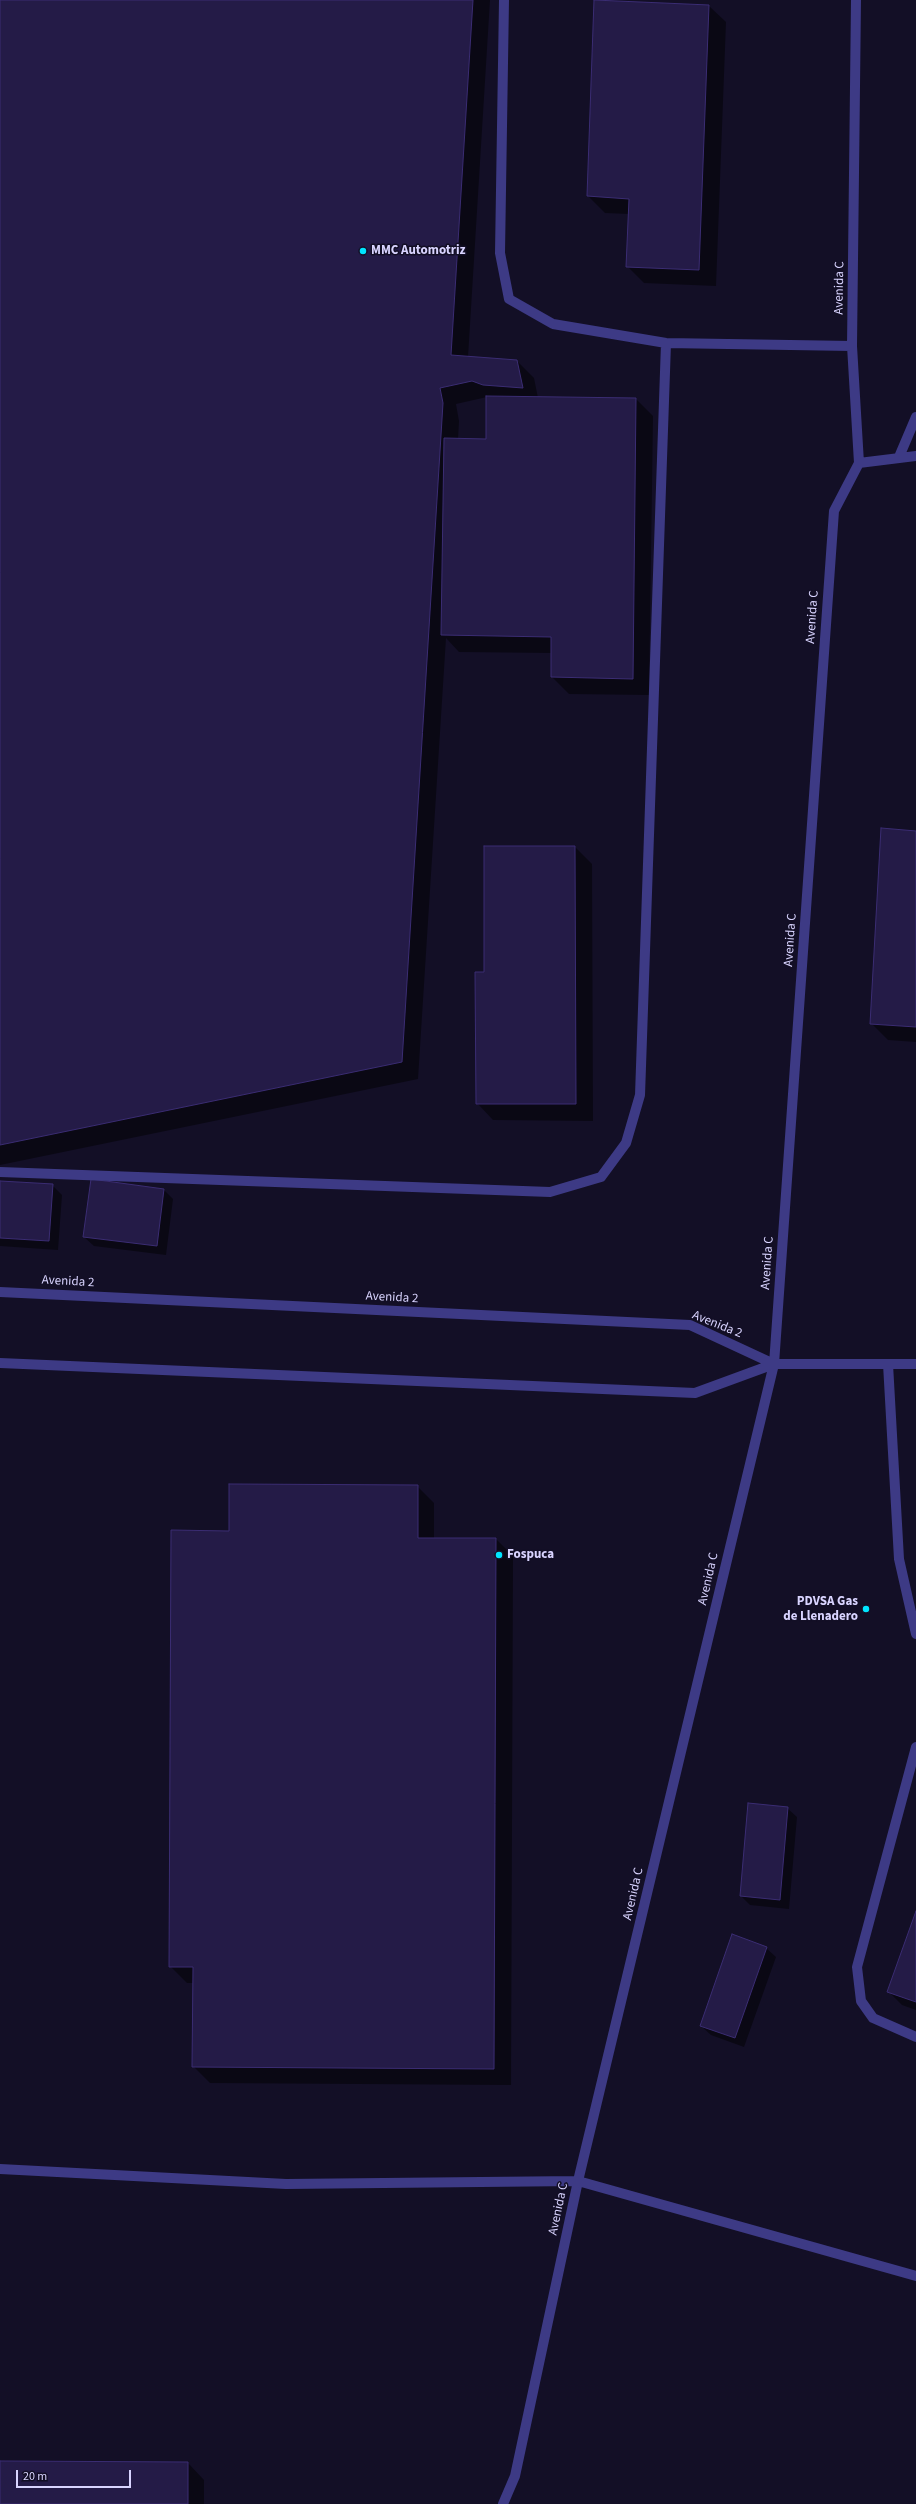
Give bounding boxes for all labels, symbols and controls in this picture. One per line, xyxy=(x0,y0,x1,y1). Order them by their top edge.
place label: MMC Automotriz xyxy=(371,243,465,259)
marker: MMC Automotriz xyxy=(358,246,368,256)
street label: Avenida C xyxy=(832,261,848,315)
street label: Avenida C xyxy=(803,590,823,644)
street label: Avenida C xyxy=(781,913,801,967)
street label: Avenida C xyxy=(758,1236,778,1290)
street label: Avenida 2 xyxy=(41,1273,95,1291)
street label: Avenida 2 xyxy=(365,1289,419,1307)
street label: Avenida 2 xyxy=(690,1308,744,1342)
place label: Fospuca xyxy=(507,1547,554,1563)
marker: Fospuca xyxy=(494,1550,504,1560)
street label: Avenida C xyxy=(695,1551,723,1607)
place label: PDVSA Gas de Llenadero xyxy=(783,1594,858,1625)
marker: PDVSA Gas de Llenadero xyxy=(861,1604,871,1614)
street label: Avenida C xyxy=(620,1866,648,1922)
street label: Avenida C xyxy=(546,2181,572,2237)
scale bar xyxy=(18,2462,133,2488)
text: 20 m xyxy=(23,2468,47,2485)

